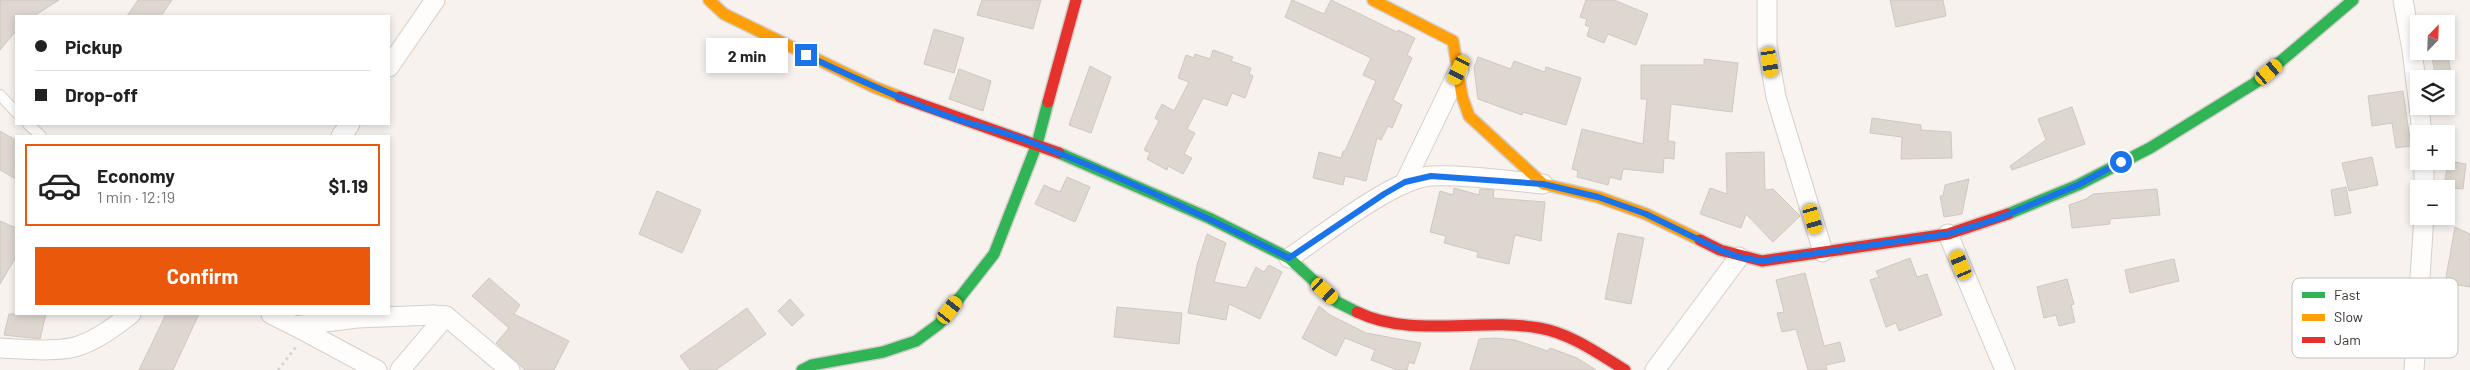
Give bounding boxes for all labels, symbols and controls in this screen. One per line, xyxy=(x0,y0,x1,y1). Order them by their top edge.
north arrow xyxy=(2410,15,2455,60)
map controls xyxy=(2410,15,2455,225)
text: Pickup xyxy=(65,35,123,58)
callout: 2 min xyxy=(706,38,788,72)
route end xyxy=(795,44,817,66)
text: 2 min xyxy=(728,46,766,65)
car xyxy=(1760,46,1779,78)
car xyxy=(1445,53,1472,87)
car xyxy=(2252,57,2285,87)
button: layers xyxy=(2410,70,2455,115)
text: Drop-off xyxy=(65,83,138,106)
button: + xyxy=(2410,125,2455,170)
route start xyxy=(2110,151,2132,173)
icon: car xyxy=(37,163,82,208)
text: Economy xyxy=(97,164,175,187)
text: $1.19 xyxy=(328,174,368,197)
button: − xyxy=(2410,180,2455,225)
text: 1 min · 12:19 xyxy=(97,187,175,206)
car xyxy=(1801,203,1824,235)
button: Confirm xyxy=(35,247,370,305)
car xyxy=(1948,248,1973,282)
car xyxy=(1308,275,1341,307)
legend xyxy=(2292,278,2458,358)
text: Fast xyxy=(2334,286,2360,303)
car xyxy=(934,294,965,326)
text: Slow xyxy=(2334,308,2363,325)
text: Jam xyxy=(2334,331,2361,348)

